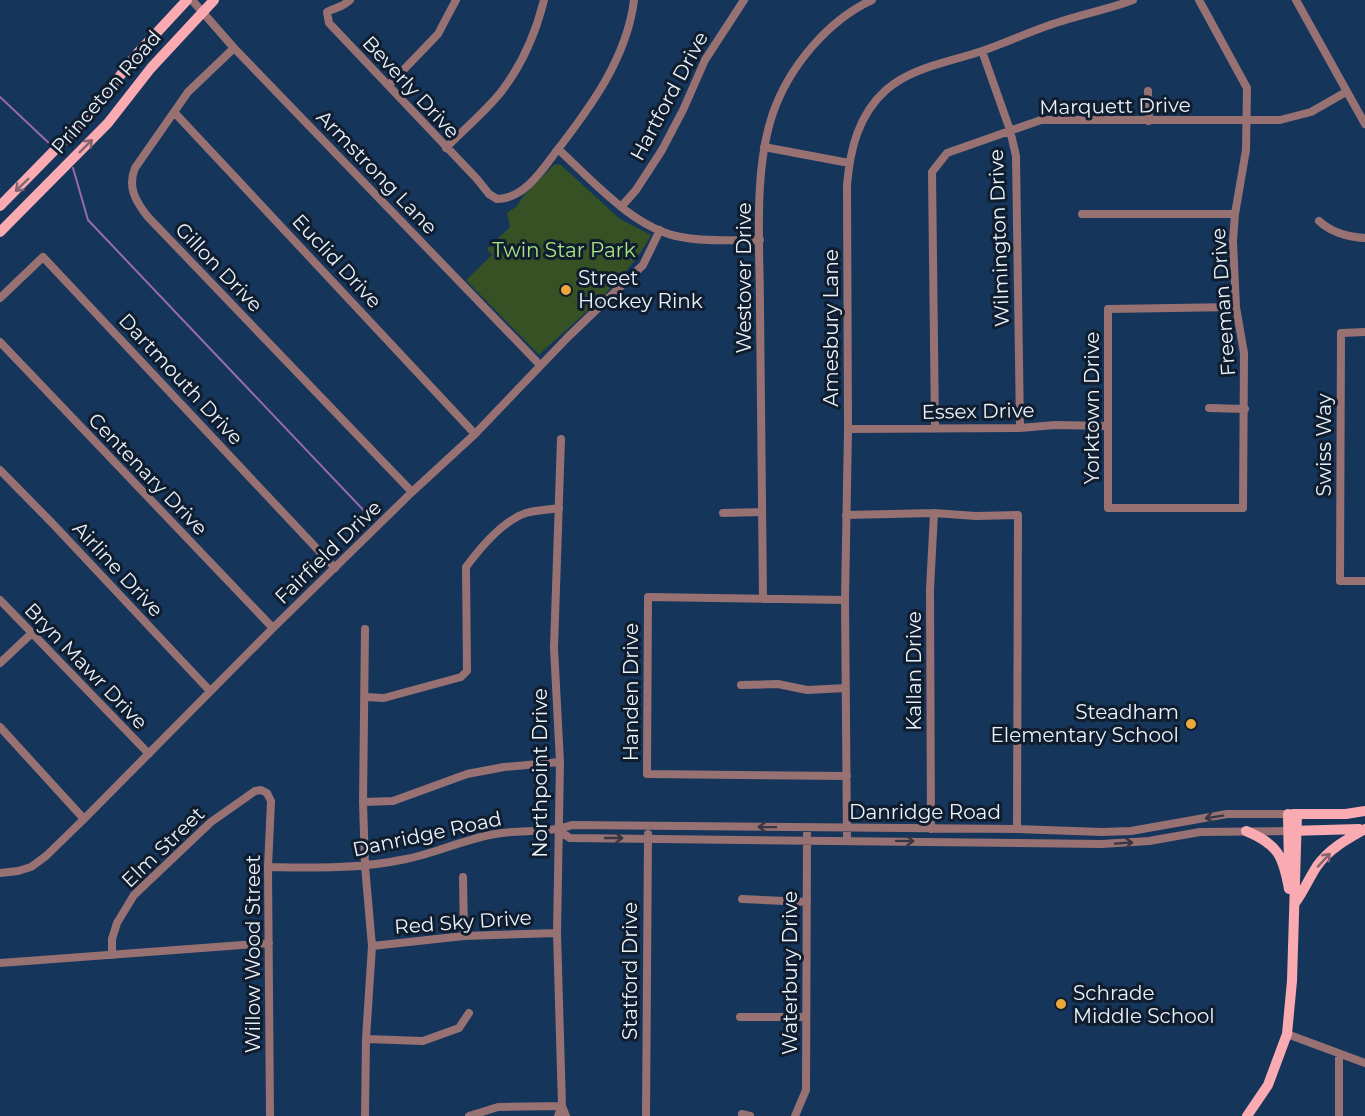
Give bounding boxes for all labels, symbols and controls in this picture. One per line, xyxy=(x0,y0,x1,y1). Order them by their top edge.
street label: Princeton Road xyxy=(46,26,166,158)
street label: Hartford Drive xyxy=(625,27,713,165)
street label: Beverly Drive xyxy=(357,31,465,143)
street label: Marquett Drive xyxy=(1039,93,1191,119)
street label: Armstrong Lane xyxy=(312,105,442,239)
one-way arrow xyxy=(78,138,93,153)
street label: Wilmington Drive xyxy=(984,149,1014,327)
one-way arrow xyxy=(14,177,29,192)
street label: Westover Drive xyxy=(732,202,756,354)
street label: Euclid Drive xyxy=(287,209,387,313)
street label: Gillon Drive xyxy=(170,217,268,317)
street label: Freeman Drive xyxy=(1206,227,1240,377)
park label: Twin Star Park xyxy=(492,238,636,262)
street label: Amesbury Lane xyxy=(819,249,843,407)
place label: Street Hockey Rink xyxy=(578,266,703,313)
marker: Street Hockey Rink xyxy=(559,283,573,297)
street label: Dartmouth Drive xyxy=(114,308,248,450)
street label: Yorktown Drive xyxy=(1080,332,1104,484)
street label: Swiss Way xyxy=(1312,393,1336,497)
street label: Essex Drive xyxy=(921,398,1035,424)
street label: Centenary Drive xyxy=(84,408,212,540)
street label: Fairfield Drive xyxy=(270,495,386,609)
street label: Airline Drive xyxy=(68,516,168,622)
street label: Bryn Mawr Drive xyxy=(20,598,152,734)
street label: Kallan Drive xyxy=(902,611,926,731)
street label: Handen Drive xyxy=(619,623,643,761)
street label: Northpoint Drive xyxy=(528,688,552,858)
place label: Steadham Elementary School xyxy=(990,700,1179,747)
marker: Steadham Elementary School xyxy=(1184,717,1198,731)
street label: Danridge Road xyxy=(849,800,1001,824)
street label: Elm Street xyxy=(117,802,209,892)
street label: Danridge Road xyxy=(350,806,504,862)
one-way arrow xyxy=(1204,811,1224,822)
one-way arrow xyxy=(758,821,778,833)
one-way arrow xyxy=(603,832,623,844)
one-way arrow xyxy=(895,835,915,847)
one-way arrow xyxy=(1114,837,1134,848)
one-way arrow xyxy=(1316,852,1331,867)
street label: Willow Wood Street xyxy=(241,855,265,1053)
street label: Waterbury Drive xyxy=(778,891,802,1055)
street label: Statford Drive xyxy=(618,902,642,1040)
street label: Red Sky Drive xyxy=(394,905,532,939)
place label: Schrade Middle School xyxy=(1073,981,1215,1028)
marker: Schrade Middle School xyxy=(1054,997,1068,1011)

